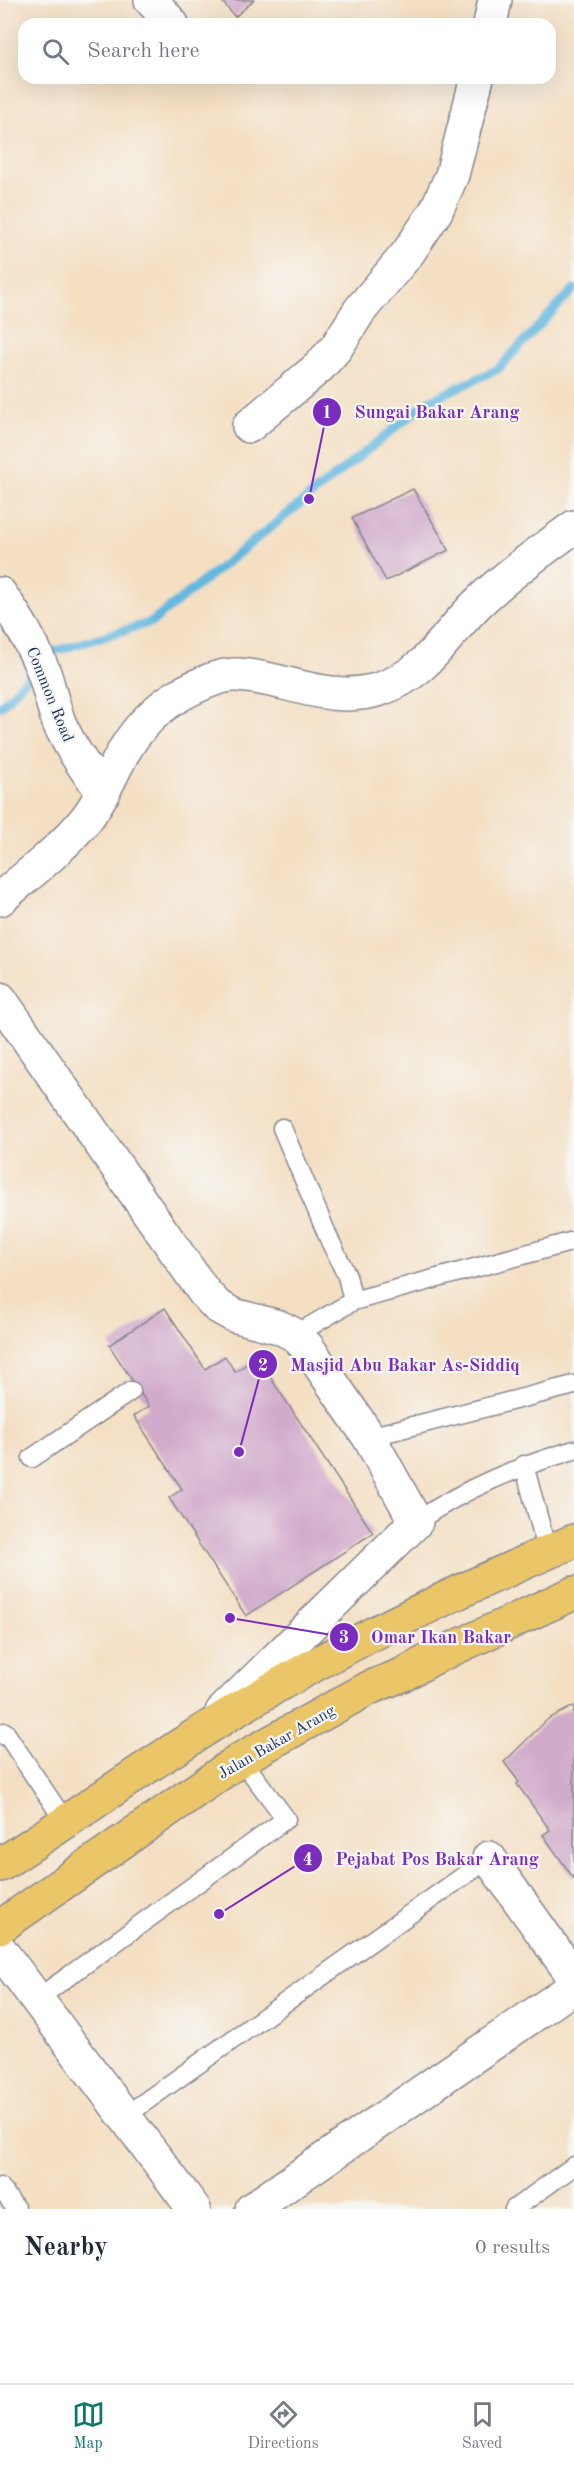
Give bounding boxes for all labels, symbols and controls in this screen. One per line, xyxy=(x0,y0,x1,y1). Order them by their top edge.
search box xyxy=(18,18,556,84)
icon: search xyxy=(39,35,72,68)
text: Search here xyxy=(87,40,200,62)
callout: Sungai Bakar Arang xyxy=(312,394,531,430)
text: 1 xyxy=(322,404,332,422)
text: Sungai Bakar Arang xyxy=(354,404,520,422)
street label: Common Road xyxy=(23,645,75,744)
callout: Masjid Abu Bakar As-Siddiq xyxy=(248,1346,532,1382)
text: 2 xyxy=(258,1357,268,1375)
text: Masjid Abu Bakar As-Siddiq xyxy=(290,1357,520,1375)
callout: Omar Ikan Bakar xyxy=(329,1619,523,1655)
text: 3 xyxy=(339,1629,349,1647)
text: Omar Ikan Bakar xyxy=(371,1629,511,1647)
street label: Jalan Bakar Arang xyxy=(216,1703,338,1783)
callout: Pejabat Pos Bakar Arang xyxy=(293,1840,551,1876)
text: 4 xyxy=(303,1851,313,1869)
text: Pejabat Pos Bakar Arang xyxy=(335,1851,539,1869)
text: Nearby xyxy=(24,2235,108,2261)
text: 0 results xyxy=(475,2238,550,2258)
tab: Map xyxy=(72,2398,105,2454)
tab: Directions xyxy=(248,2398,319,2454)
tab: Saved xyxy=(462,2398,502,2454)

